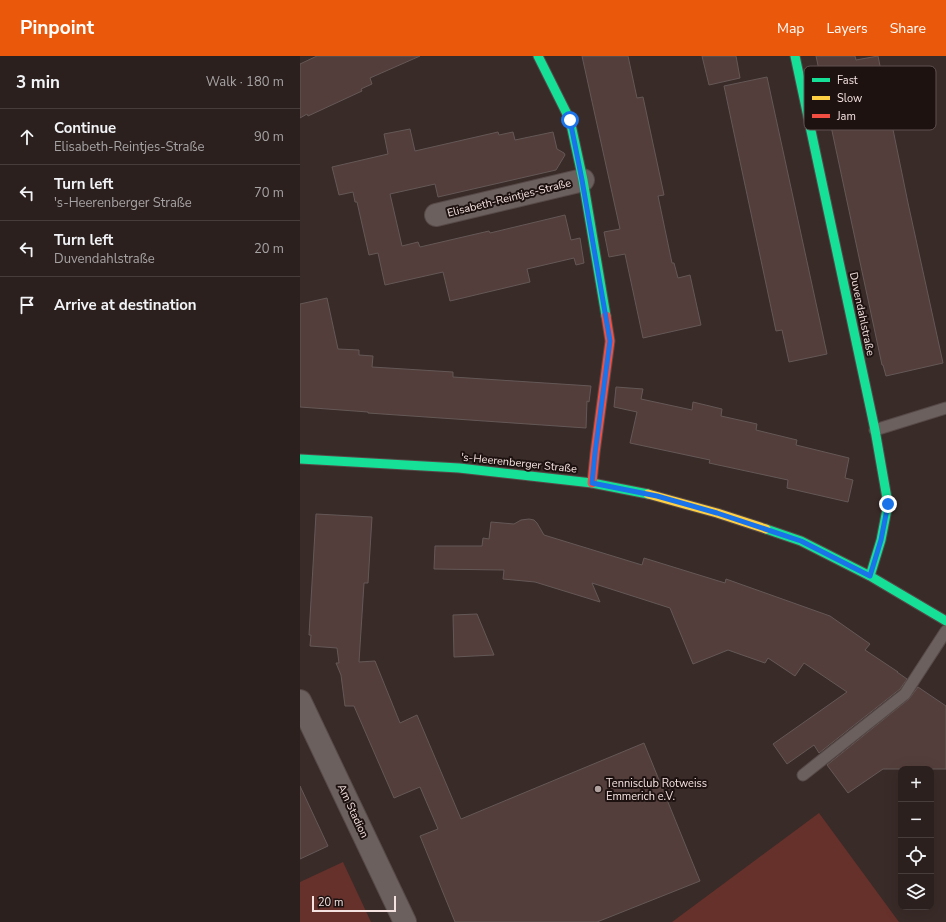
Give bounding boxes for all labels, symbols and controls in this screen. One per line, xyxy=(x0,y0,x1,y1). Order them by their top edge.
text: Pinpoint xyxy=(20,15,94,41)
text: Map xyxy=(777,19,804,38)
text: Layers xyxy=(826,19,868,38)
text: Share xyxy=(890,19,926,38)
legend xyxy=(804,66,936,130)
text: 3 min xyxy=(16,71,60,94)
text: Walk · 180 m xyxy=(206,73,284,91)
text: Fast xyxy=(837,73,858,88)
text: Slow xyxy=(837,91,862,106)
text: Jam xyxy=(836,109,856,124)
route start xyxy=(561,111,579,129)
text: Continue xyxy=(54,118,116,138)
icon: ahead xyxy=(16,126,38,148)
text: 90 m xyxy=(254,128,284,146)
text: Elisabeth-Reintjes-Straße xyxy=(54,138,204,156)
text: Turn left xyxy=(54,174,113,194)
street label: Elisabeth-Reintjes-Straße xyxy=(445,175,573,221)
icon: left xyxy=(16,182,38,204)
text: 70 m xyxy=(254,184,284,202)
text: 's-Heerenberger Straße xyxy=(54,194,192,212)
text: Turn left xyxy=(54,230,113,250)
icon: left xyxy=(16,238,38,260)
text: 20 m xyxy=(254,240,284,258)
text: Duvendahlstraße xyxy=(54,250,155,268)
street label: Duvendahlstraße xyxy=(846,271,878,357)
icon: arrive xyxy=(16,294,38,316)
text: Arrive at destination xyxy=(54,295,197,315)
street label: 's-Heerenberger Straße xyxy=(460,449,578,477)
route end xyxy=(879,495,897,513)
map controls xyxy=(898,766,934,910)
button: + xyxy=(898,766,934,802)
place label: Tennisclub Rotweiss Emmerich e.V. xyxy=(606,776,707,804)
street label: Am Stadion xyxy=(334,782,372,840)
marker: Tennisclub Rotweiss Emmerich e.V. xyxy=(593,784,603,794)
button: − xyxy=(898,802,934,838)
button: locate xyxy=(898,838,934,874)
button: layers xyxy=(898,874,934,910)
scale bar xyxy=(312,894,396,913)
text: 20 m xyxy=(318,895,343,910)

